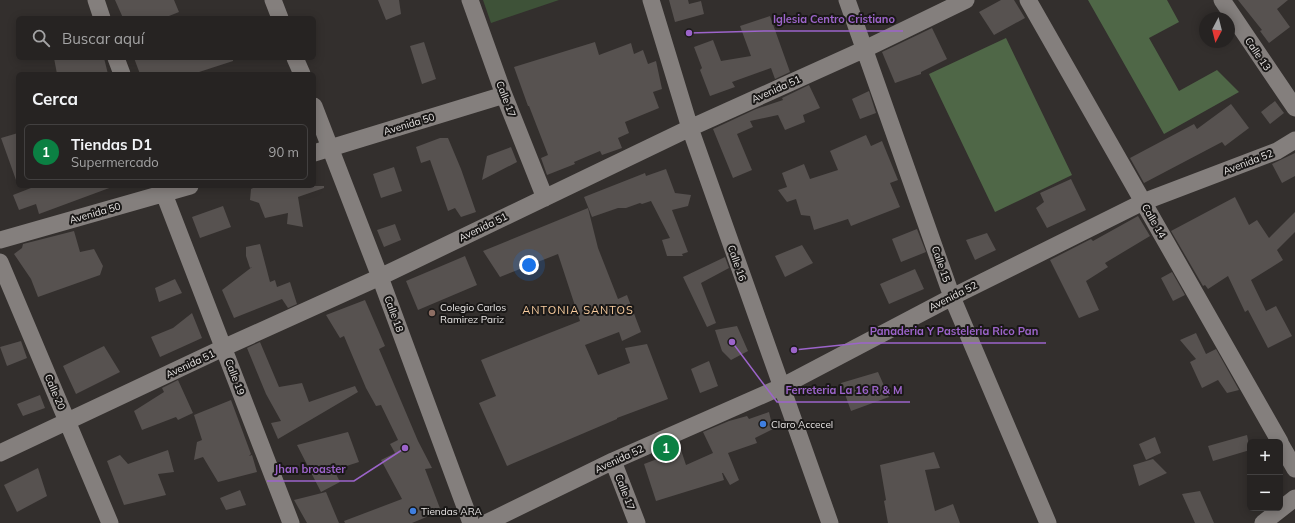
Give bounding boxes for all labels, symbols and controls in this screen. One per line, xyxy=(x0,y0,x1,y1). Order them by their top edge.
callout: Iglesia Centro Cristiano xyxy=(765,8,903,31)
text: Iglesia Centro Cristiano xyxy=(773,12,895,26)
north arrow xyxy=(1199,12,1235,48)
search box xyxy=(16,16,316,60)
icon: search xyxy=(30,27,52,49)
text: Buscar aquí xyxy=(62,29,144,48)
street label: Calle 13 xyxy=(1242,35,1274,73)
street label: Avenida 51 xyxy=(749,72,803,106)
street label: Calle 17 xyxy=(493,79,519,119)
text: Cerca xyxy=(32,88,78,109)
street label: Avenida 50 xyxy=(382,110,436,138)
text: Tiendas D1 xyxy=(71,135,152,154)
text: 1 xyxy=(42,144,50,160)
text: 90 m xyxy=(269,144,299,160)
street label: Avenida 52 xyxy=(1221,147,1275,177)
text: Supermercado xyxy=(71,154,159,170)
street label: Avenida 50 xyxy=(68,199,122,227)
street label: Calle 14 xyxy=(1139,202,1169,240)
street label: Avenida 51 xyxy=(457,210,509,244)
street label: Calle 16 xyxy=(725,243,749,283)
street label: Calle 15 xyxy=(929,244,953,284)
your location xyxy=(519,255,539,275)
street label: Avenida 52 xyxy=(927,278,979,314)
street label: Calle 18 xyxy=(381,294,407,334)
place label: Colegio Carlos Ramirez Pariz xyxy=(440,301,506,326)
district label: ANTONIA SANTOS xyxy=(522,303,634,317)
marker: Colegio Carlos Ramirez Pariz xyxy=(427,308,437,318)
callout: Panaderia Y Pasteleria Rico Pan xyxy=(861,320,1046,343)
text: Panaderia Y Pasteleria Rico Pan xyxy=(870,324,1038,338)
street label: Avenida 51 xyxy=(163,347,217,381)
street label: Calle 19 xyxy=(222,357,248,397)
street label: Calle 20 xyxy=(42,372,68,412)
callout: Ferreteria La 16 R & M xyxy=(777,379,910,402)
text: Ferreteria La 16 R & M xyxy=(786,383,902,397)
place label: Claro Accecel xyxy=(771,418,833,431)
marker: Claro Accecel xyxy=(758,419,768,429)
pin: 1 xyxy=(653,433,679,463)
map controls xyxy=(1247,439,1283,511)
button: + xyxy=(1247,439,1283,475)
street label: Avenida 52 xyxy=(592,442,646,476)
callout: Jhan broaster xyxy=(267,458,354,481)
text: Jhan broaster xyxy=(274,462,346,476)
street label: Calle 17 xyxy=(612,472,638,512)
button: − xyxy=(1247,475,1283,511)
place label: Tiendas ARA xyxy=(421,505,482,518)
marker: Tiendas ARA xyxy=(408,506,418,516)

